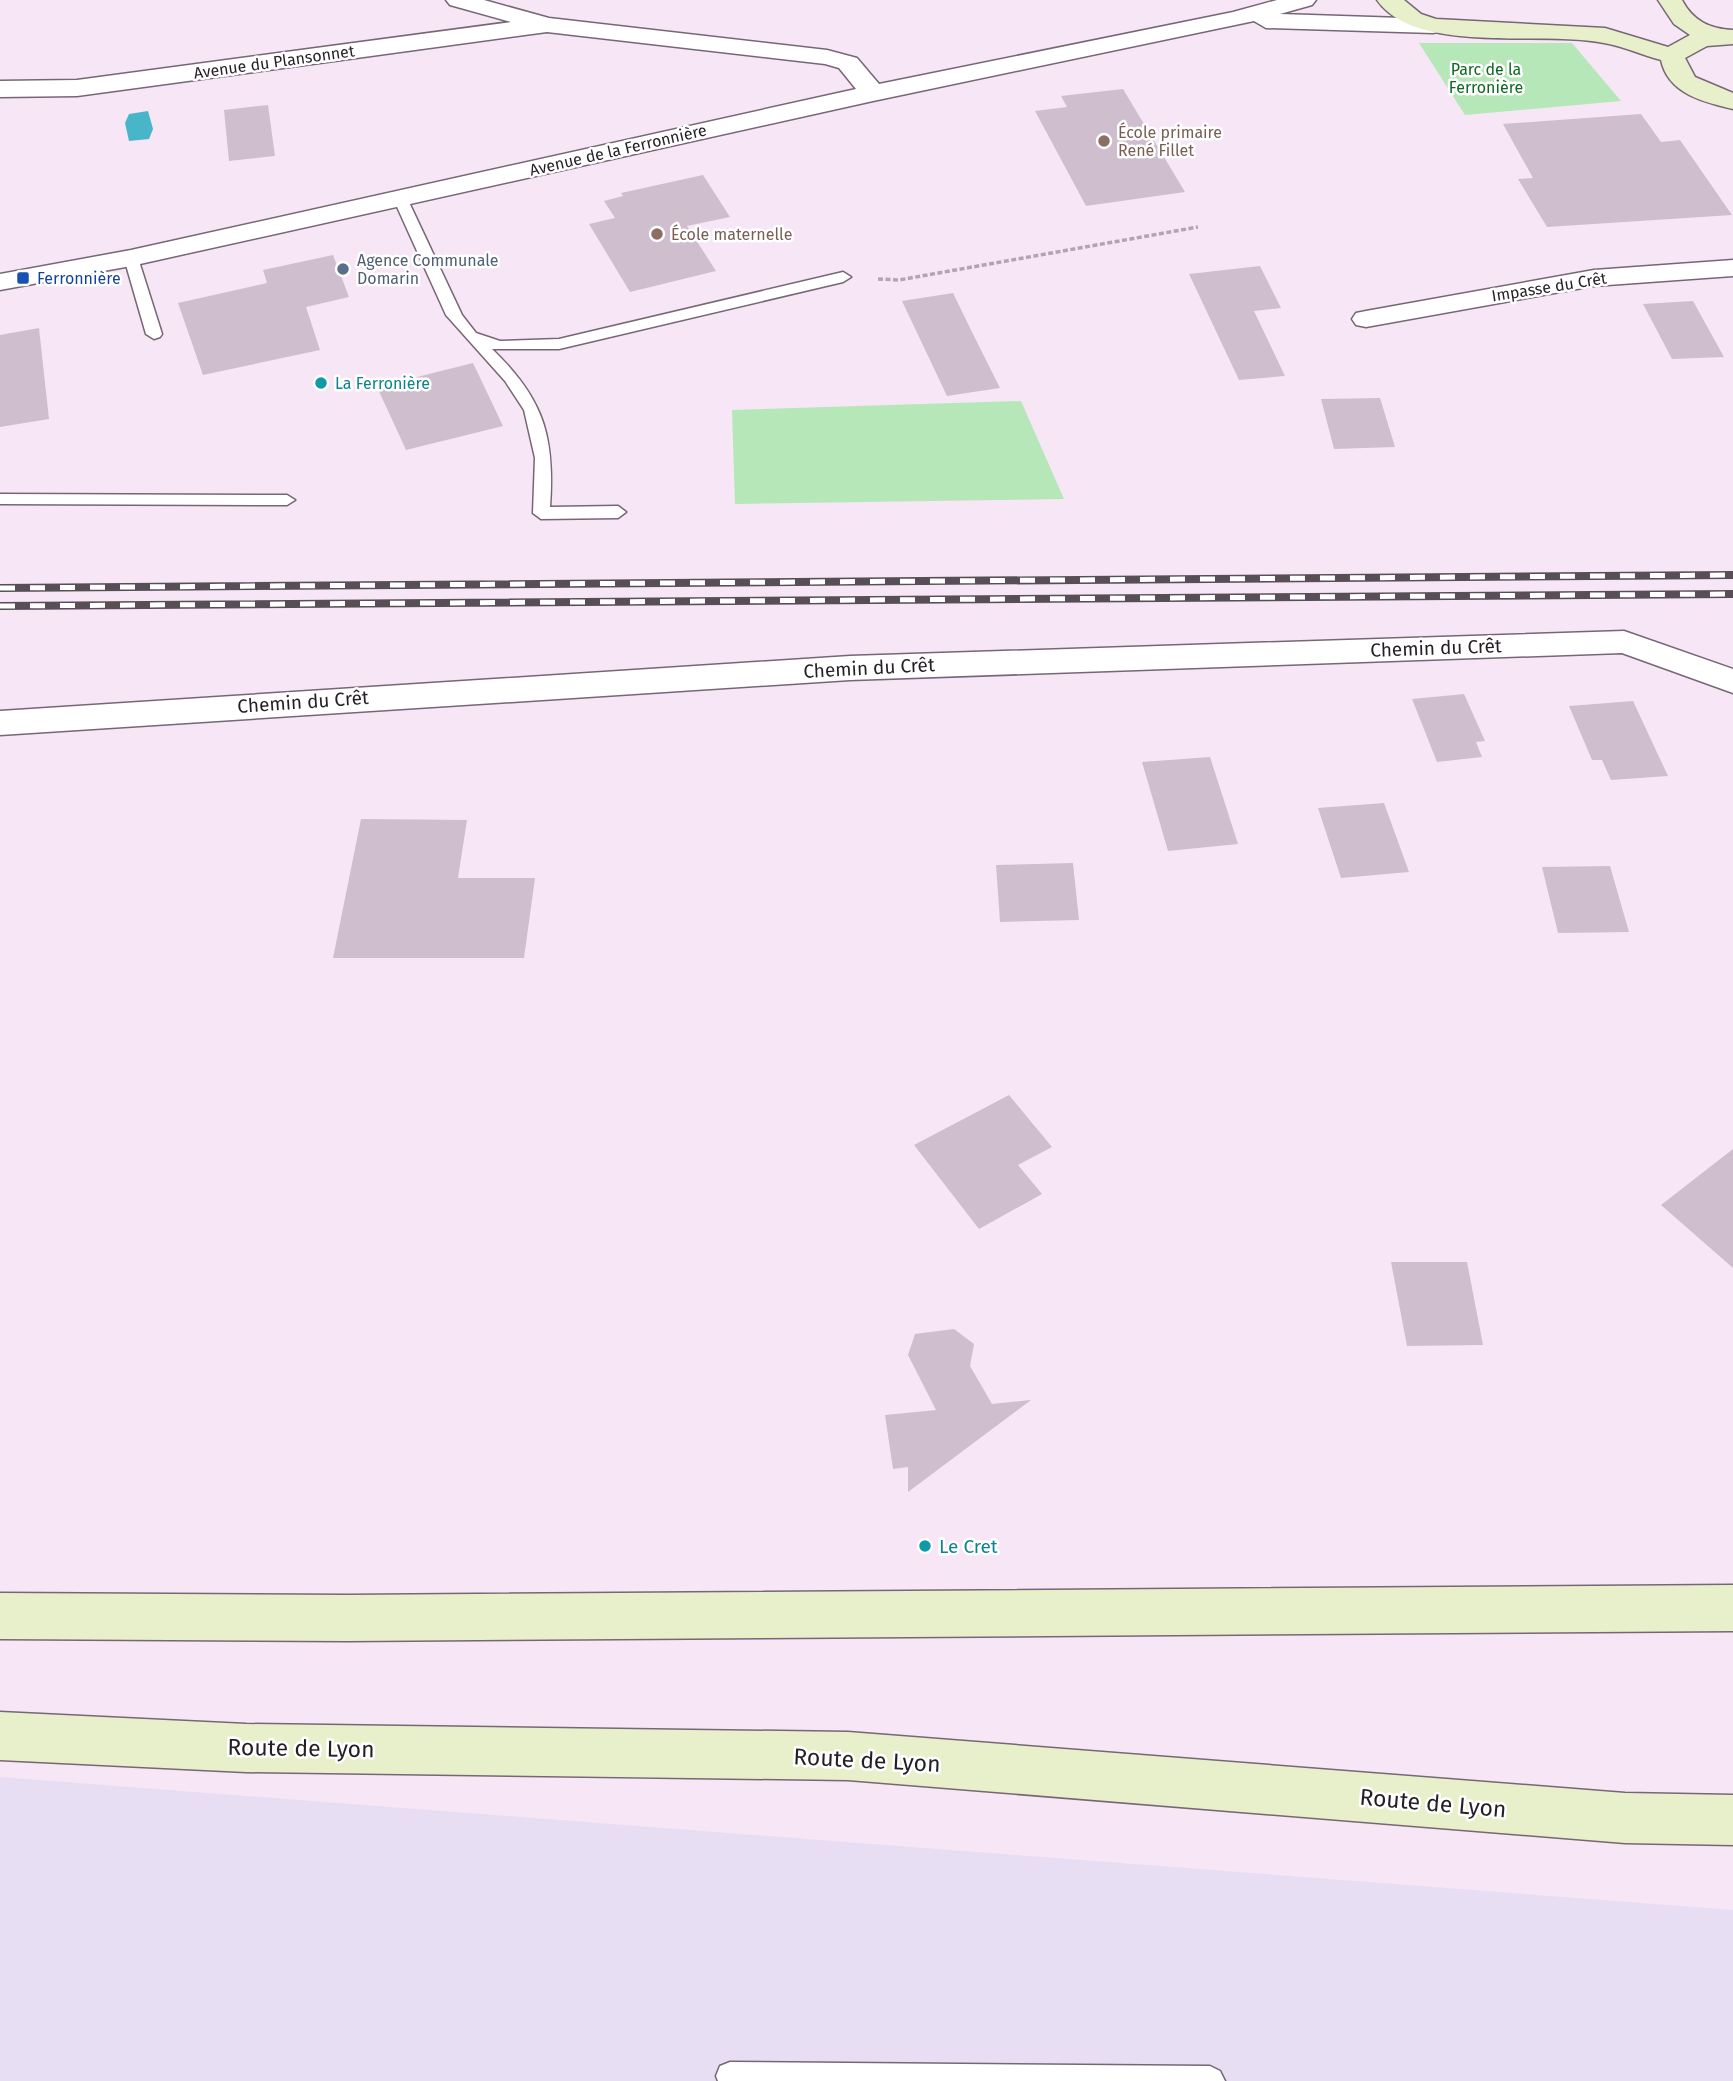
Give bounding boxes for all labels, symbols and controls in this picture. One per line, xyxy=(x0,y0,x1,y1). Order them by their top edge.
street label: Avenue du Plansonnet xyxy=(192,41,356,83)
park label: Parc de la Ferronière xyxy=(1449,60,1523,97)
street label: Avenue de la Ferronnière xyxy=(528,120,708,180)
place label: École primaire René Fillet xyxy=(1118,122,1222,160)
marker: École primaire René Fillet xyxy=(1096,133,1112,149)
place label: École maternelle xyxy=(671,224,792,244)
marker: École maternelle xyxy=(649,226,665,242)
place label: Agence Communale Domarin xyxy=(357,251,499,288)
marker: Agence Communale Domarin xyxy=(335,261,351,277)
place label: Ferronnière xyxy=(37,269,121,288)
street label: Impasse du Crêt xyxy=(1490,269,1608,305)
marker: Ferronnière xyxy=(15,270,31,286)
place label: La Ferronière xyxy=(335,374,430,393)
marker: La Ferronière xyxy=(313,375,329,391)
street label: Chemin du Crêt xyxy=(1370,634,1502,662)
street label: Chemin du Crêt xyxy=(803,653,935,683)
street label: Chemin du Crêt xyxy=(237,686,370,718)
place label: Le Cret xyxy=(939,1535,998,1558)
marker: Le Cret xyxy=(917,1538,933,1554)
street label: Route de Lyon xyxy=(227,1733,375,1763)
street label: Route de Lyon xyxy=(793,1742,941,1778)
street label: Route de Lyon xyxy=(1358,1783,1508,1823)

